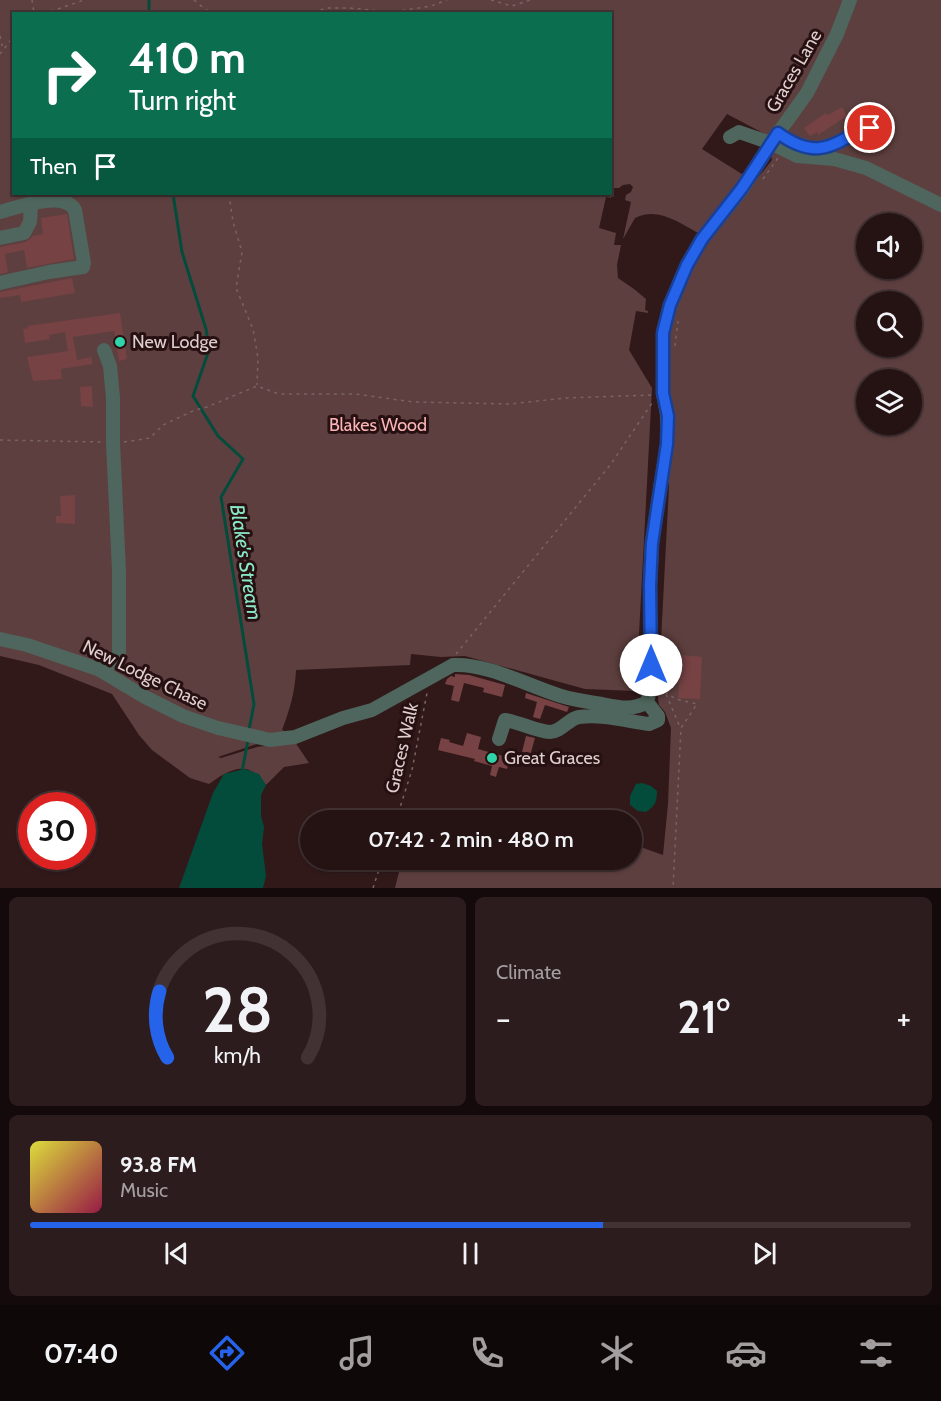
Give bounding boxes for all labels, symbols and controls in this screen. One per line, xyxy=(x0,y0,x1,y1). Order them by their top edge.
street label: Graces Lane xyxy=(761,26,827,116)
text: 410 m xyxy=(129,32,246,84)
icon: right xyxy=(30,36,108,114)
text: Turn right xyxy=(129,84,236,117)
pin xyxy=(844,102,895,153)
icon: arrive xyxy=(853,111,886,144)
icon: arrive xyxy=(89,150,122,183)
text: Then xyxy=(30,153,77,180)
map controls xyxy=(856,213,922,435)
button: sound xyxy=(856,213,922,279)
button: search xyxy=(856,291,922,357)
place label: New Lodge xyxy=(132,331,218,353)
marker: New Lodge xyxy=(113,335,127,349)
button: layers xyxy=(856,369,922,435)
park label: Blakes Wood xyxy=(329,414,427,436)
water label: Blake's Stream xyxy=(225,502,267,622)
position arrow xyxy=(619,633,683,697)
street label: New Lodge Chase xyxy=(79,635,211,715)
street label: Graces Walk xyxy=(381,700,423,795)
place label: Great Graces xyxy=(504,747,600,769)
marker: Great Graces xyxy=(485,751,499,765)
speed limit sign: 30 xyxy=(18,792,96,870)
text: 07:42 · 2 min · 480 m xyxy=(368,826,574,853)
text: Climate xyxy=(496,960,561,984)
text: 28 xyxy=(202,972,273,1048)
text: 21° xyxy=(677,990,730,1044)
text: − xyxy=(496,998,511,1038)
text: + xyxy=(896,998,911,1038)
text: km/h xyxy=(214,1043,261,1069)
text: 93.8 FM xyxy=(120,1151,197,1178)
text: Music xyxy=(120,1178,168,1202)
icon: previous xyxy=(160,1237,193,1270)
icon: pause xyxy=(454,1237,487,1270)
icon: next xyxy=(748,1237,781,1270)
icon: directions xyxy=(206,1332,248,1374)
icon: music xyxy=(336,1332,378,1374)
icon: phone xyxy=(466,1332,508,1374)
icon: climate xyxy=(596,1332,638,1374)
icon: car xyxy=(725,1332,767,1374)
icon: filters xyxy=(855,1332,897,1374)
text: 07:40 xyxy=(44,1337,119,1370)

